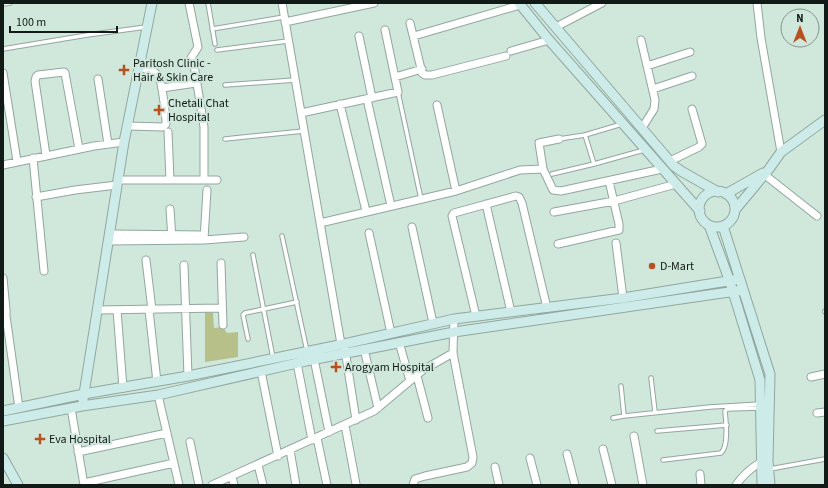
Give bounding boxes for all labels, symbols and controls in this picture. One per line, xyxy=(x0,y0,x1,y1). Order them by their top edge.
scale bar xyxy=(10,8,117,34)
north arrow xyxy=(780,8,820,48)
text: N xyxy=(796,11,804,26)
text: 100 m xyxy=(16,14,46,31)
place label: Paritosh Clinic - Hair & Skin Care xyxy=(133,55,213,86)
marker: Paritosh Clinic - Hair & Skin Care xyxy=(118,64,130,76)
place label: Chetali Chat Hospital xyxy=(168,95,229,126)
marker: Chetali Chat Hospital xyxy=(153,104,165,116)
place label: D-Mart xyxy=(660,258,694,275)
marker: D-Mart xyxy=(647,261,657,271)
place label: Arogyam Hospital xyxy=(345,359,434,376)
marker: Arogyam Hospital xyxy=(330,361,342,373)
place label: Eva Hospital xyxy=(49,431,111,448)
marker: Eva Hospital xyxy=(34,433,46,445)

